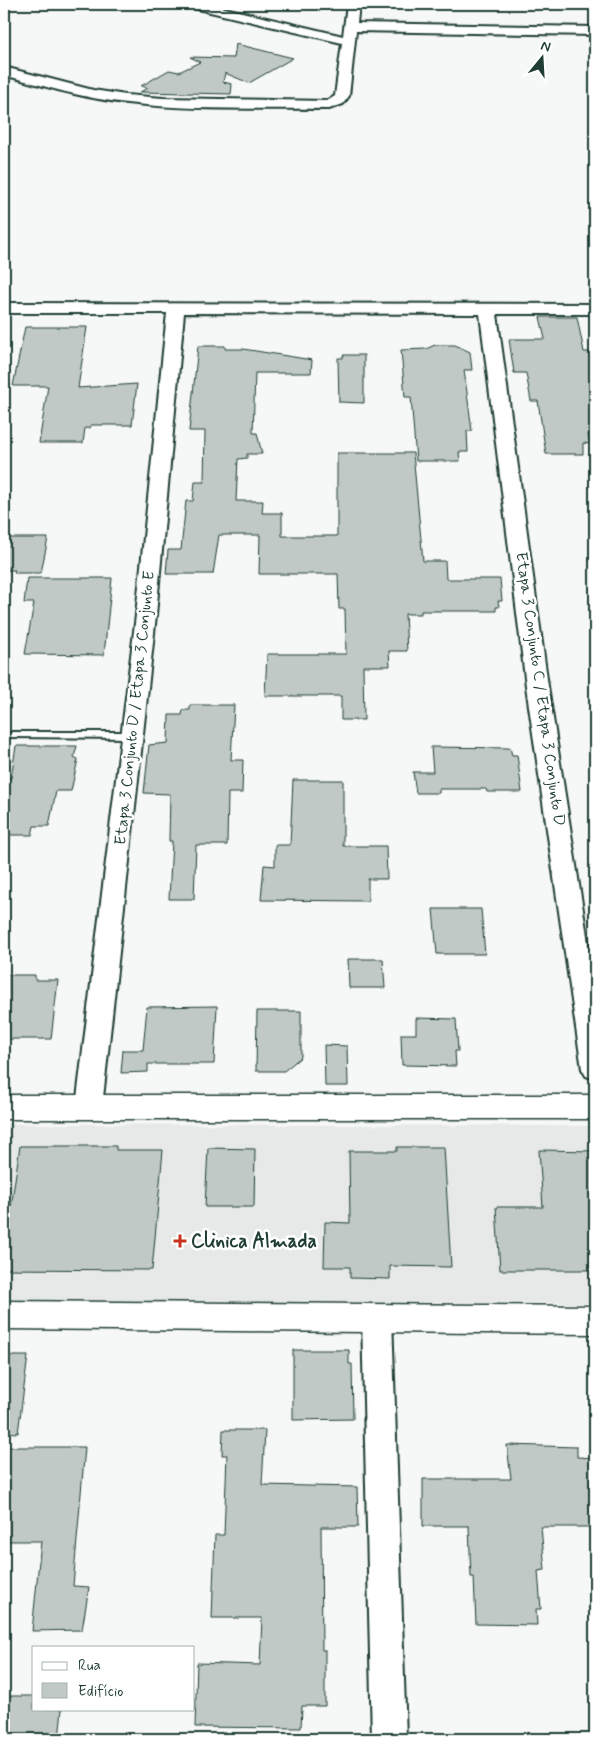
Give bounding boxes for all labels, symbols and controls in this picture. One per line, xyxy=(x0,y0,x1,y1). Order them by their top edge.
north arrow xyxy=(516,32,566,82)
text: N xyxy=(538,37,553,57)
street label: Etapa 3 Conjunto C / Etapa 3 Conjunto D xyxy=(510,551,570,827)
street label: Etapa 3 Conjunto D / Etapa 3 Conjunto E xyxy=(110,570,160,846)
place label: Clinica Almada xyxy=(191,1229,317,1254)
marker: Clinica Almada xyxy=(173,1234,187,1248)
legend xyxy=(32,1646,195,1710)
text: Rua xyxy=(78,1656,101,1676)
text: Edifício xyxy=(78,1682,123,1702)

